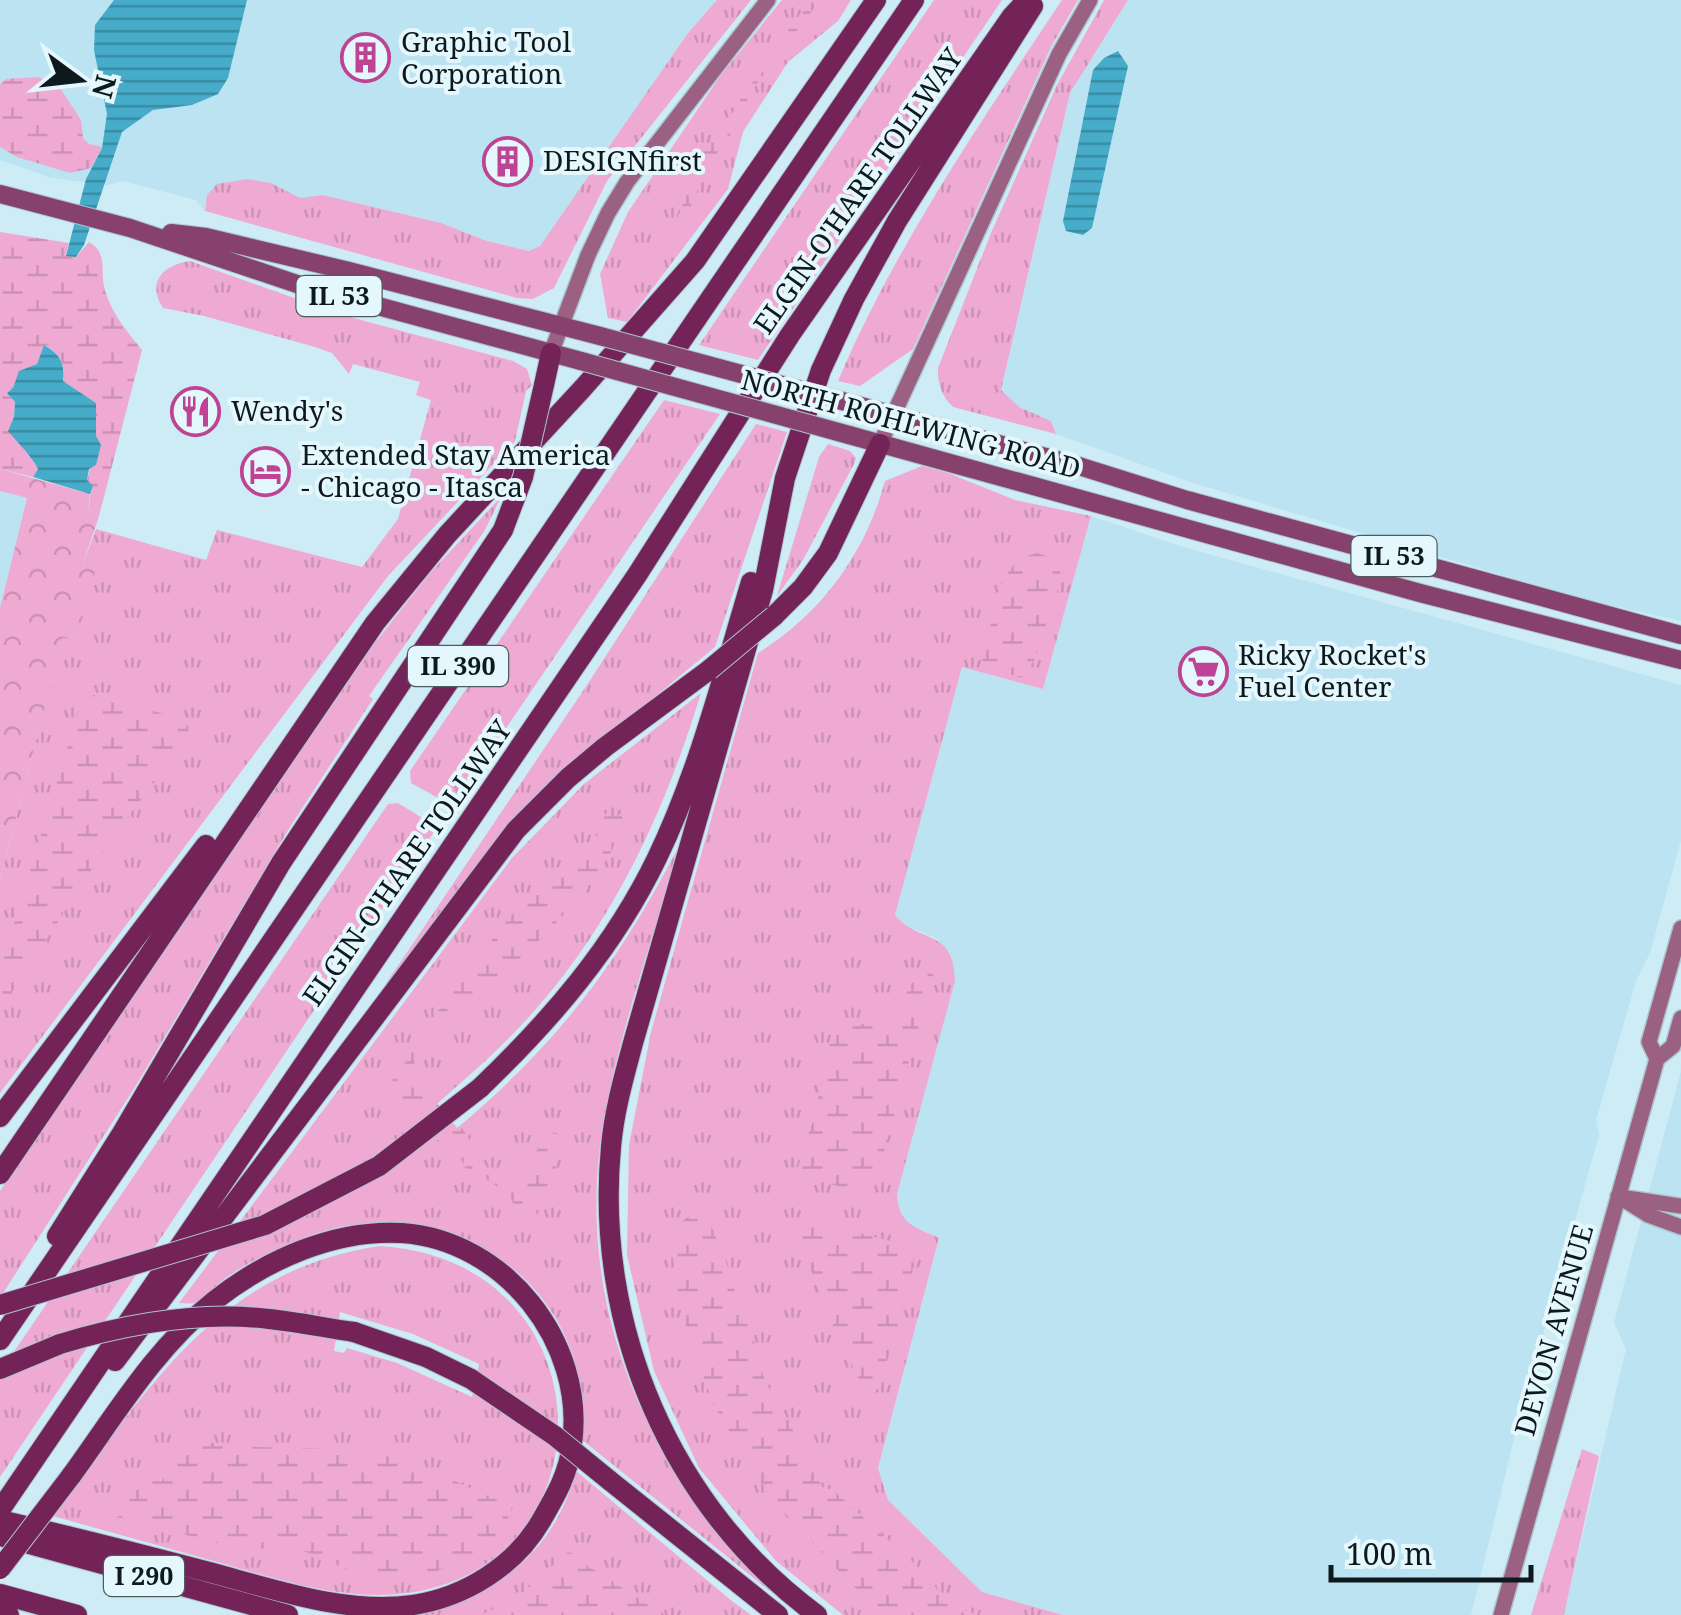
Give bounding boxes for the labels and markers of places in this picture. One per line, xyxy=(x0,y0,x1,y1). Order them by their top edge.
place label: Graphic Tool Corporation xyxy=(401,22,571,92)
building icon: Graphic Tool Corporation xyxy=(340,32,392,84)
building icon: DESIGNfirst xyxy=(482,135,534,187)
place label: DESIGNfirst xyxy=(543,141,702,179)
restaurant icon: Wendy's xyxy=(170,385,222,437)
place label: Wendy's xyxy=(231,391,343,429)
place label: Extended Stay America - Chicago - Itasca xyxy=(301,435,610,505)
hotel icon: Extended Stay America - Chicago - Itasca xyxy=(240,445,292,497)
place label: Ricky Rocket's Fuel Center xyxy=(1238,635,1426,705)
supermarket icon: Ricky Rocket's Fuel Center xyxy=(1177,645,1229,697)

